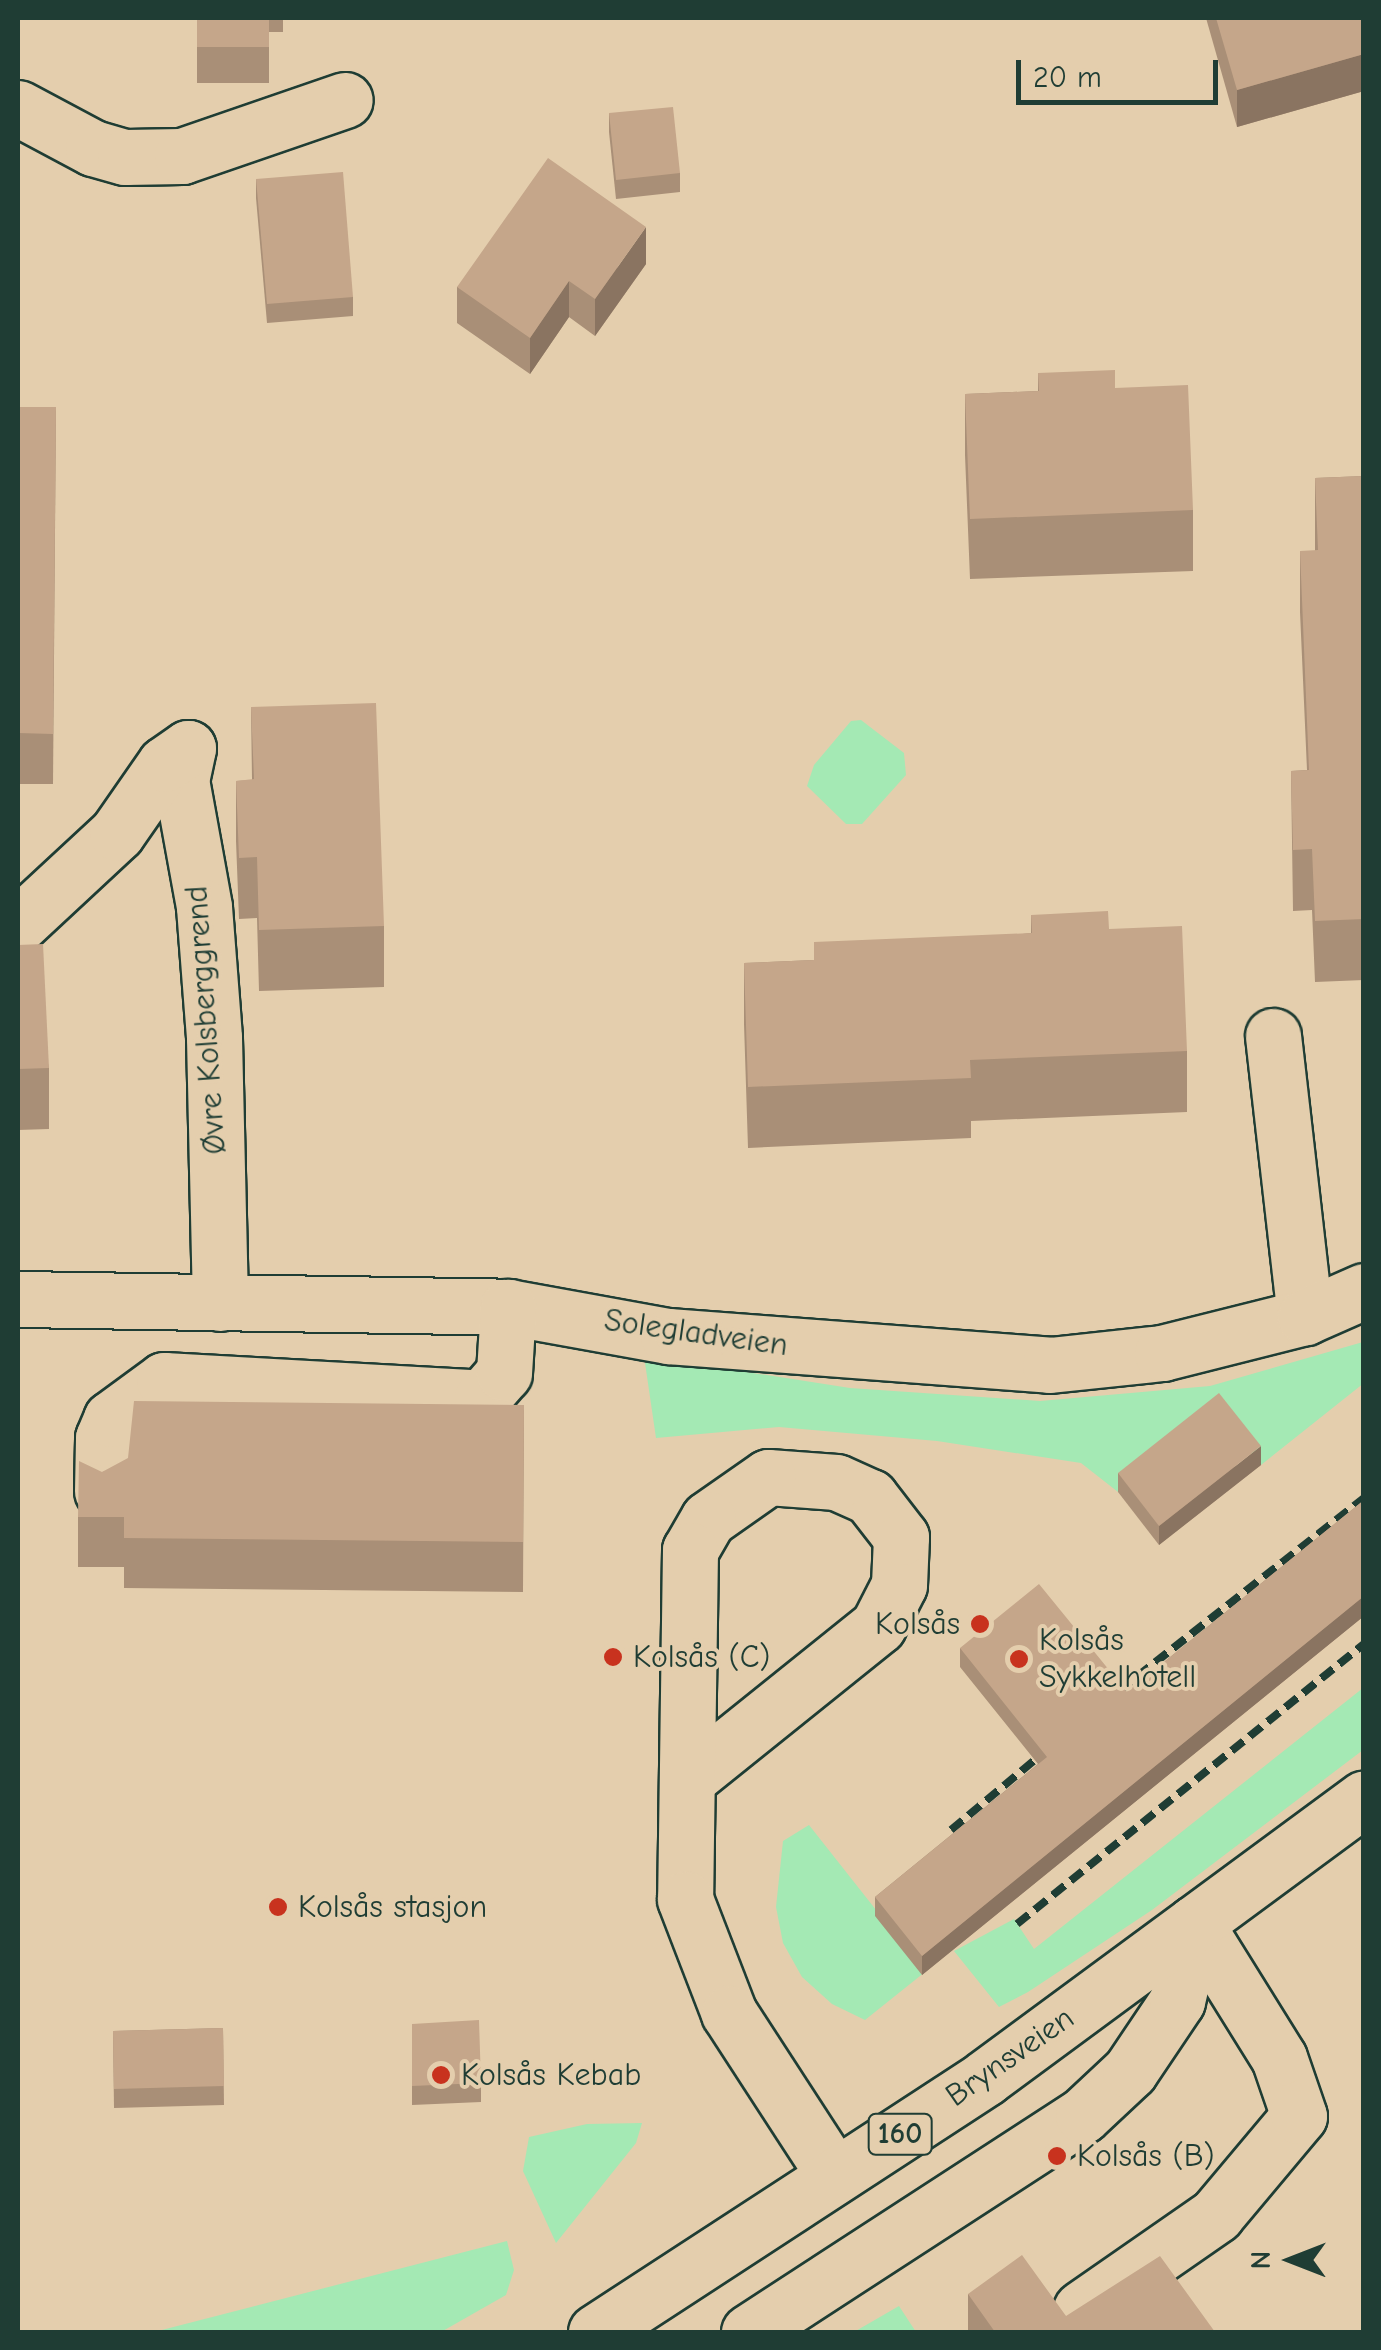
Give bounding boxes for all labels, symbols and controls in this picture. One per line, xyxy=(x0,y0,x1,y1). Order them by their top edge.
scale bar xyxy=(1021,40,1224,102)
text: 20 m xyxy=(1033,60,1102,95)
street label: Øvre Kolsberggrend xyxy=(177,884,235,1156)
street label: Solegladveien xyxy=(602,1301,790,1365)
place label: Kolsås xyxy=(875,1605,960,1643)
marker: Kolsås xyxy=(969,1613,991,1635)
place label: Kolsås Sykkelhotell xyxy=(1039,1622,1196,1697)
place label: Kolsås (C) xyxy=(633,1638,770,1676)
marker: Kolsås (C) xyxy=(602,1646,624,1668)
marker: Kolsås Sykkelhotell xyxy=(1008,1648,1030,1670)
place label: Kolsås stasjon xyxy=(298,1888,487,1926)
marker: Kolsås stasjon xyxy=(267,1896,289,1918)
street label: Brynsveien xyxy=(939,1999,1081,2115)
place label: Kolsås Kebab xyxy=(461,2056,641,2094)
marker: Kolsås Kebab xyxy=(430,2064,452,2086)
road number: 160 xyxy=(868,2109,932,2159)
place label: Kolsås (B) xyxy=(1077,2137,1215,2175)
marker: Kolsås (B) xyxy=(1046,2145,1068,2167)
north arrow xyxy=(1241,2210,1341,2310)
text: N xyxy=(1245,2251,1277,2269)

